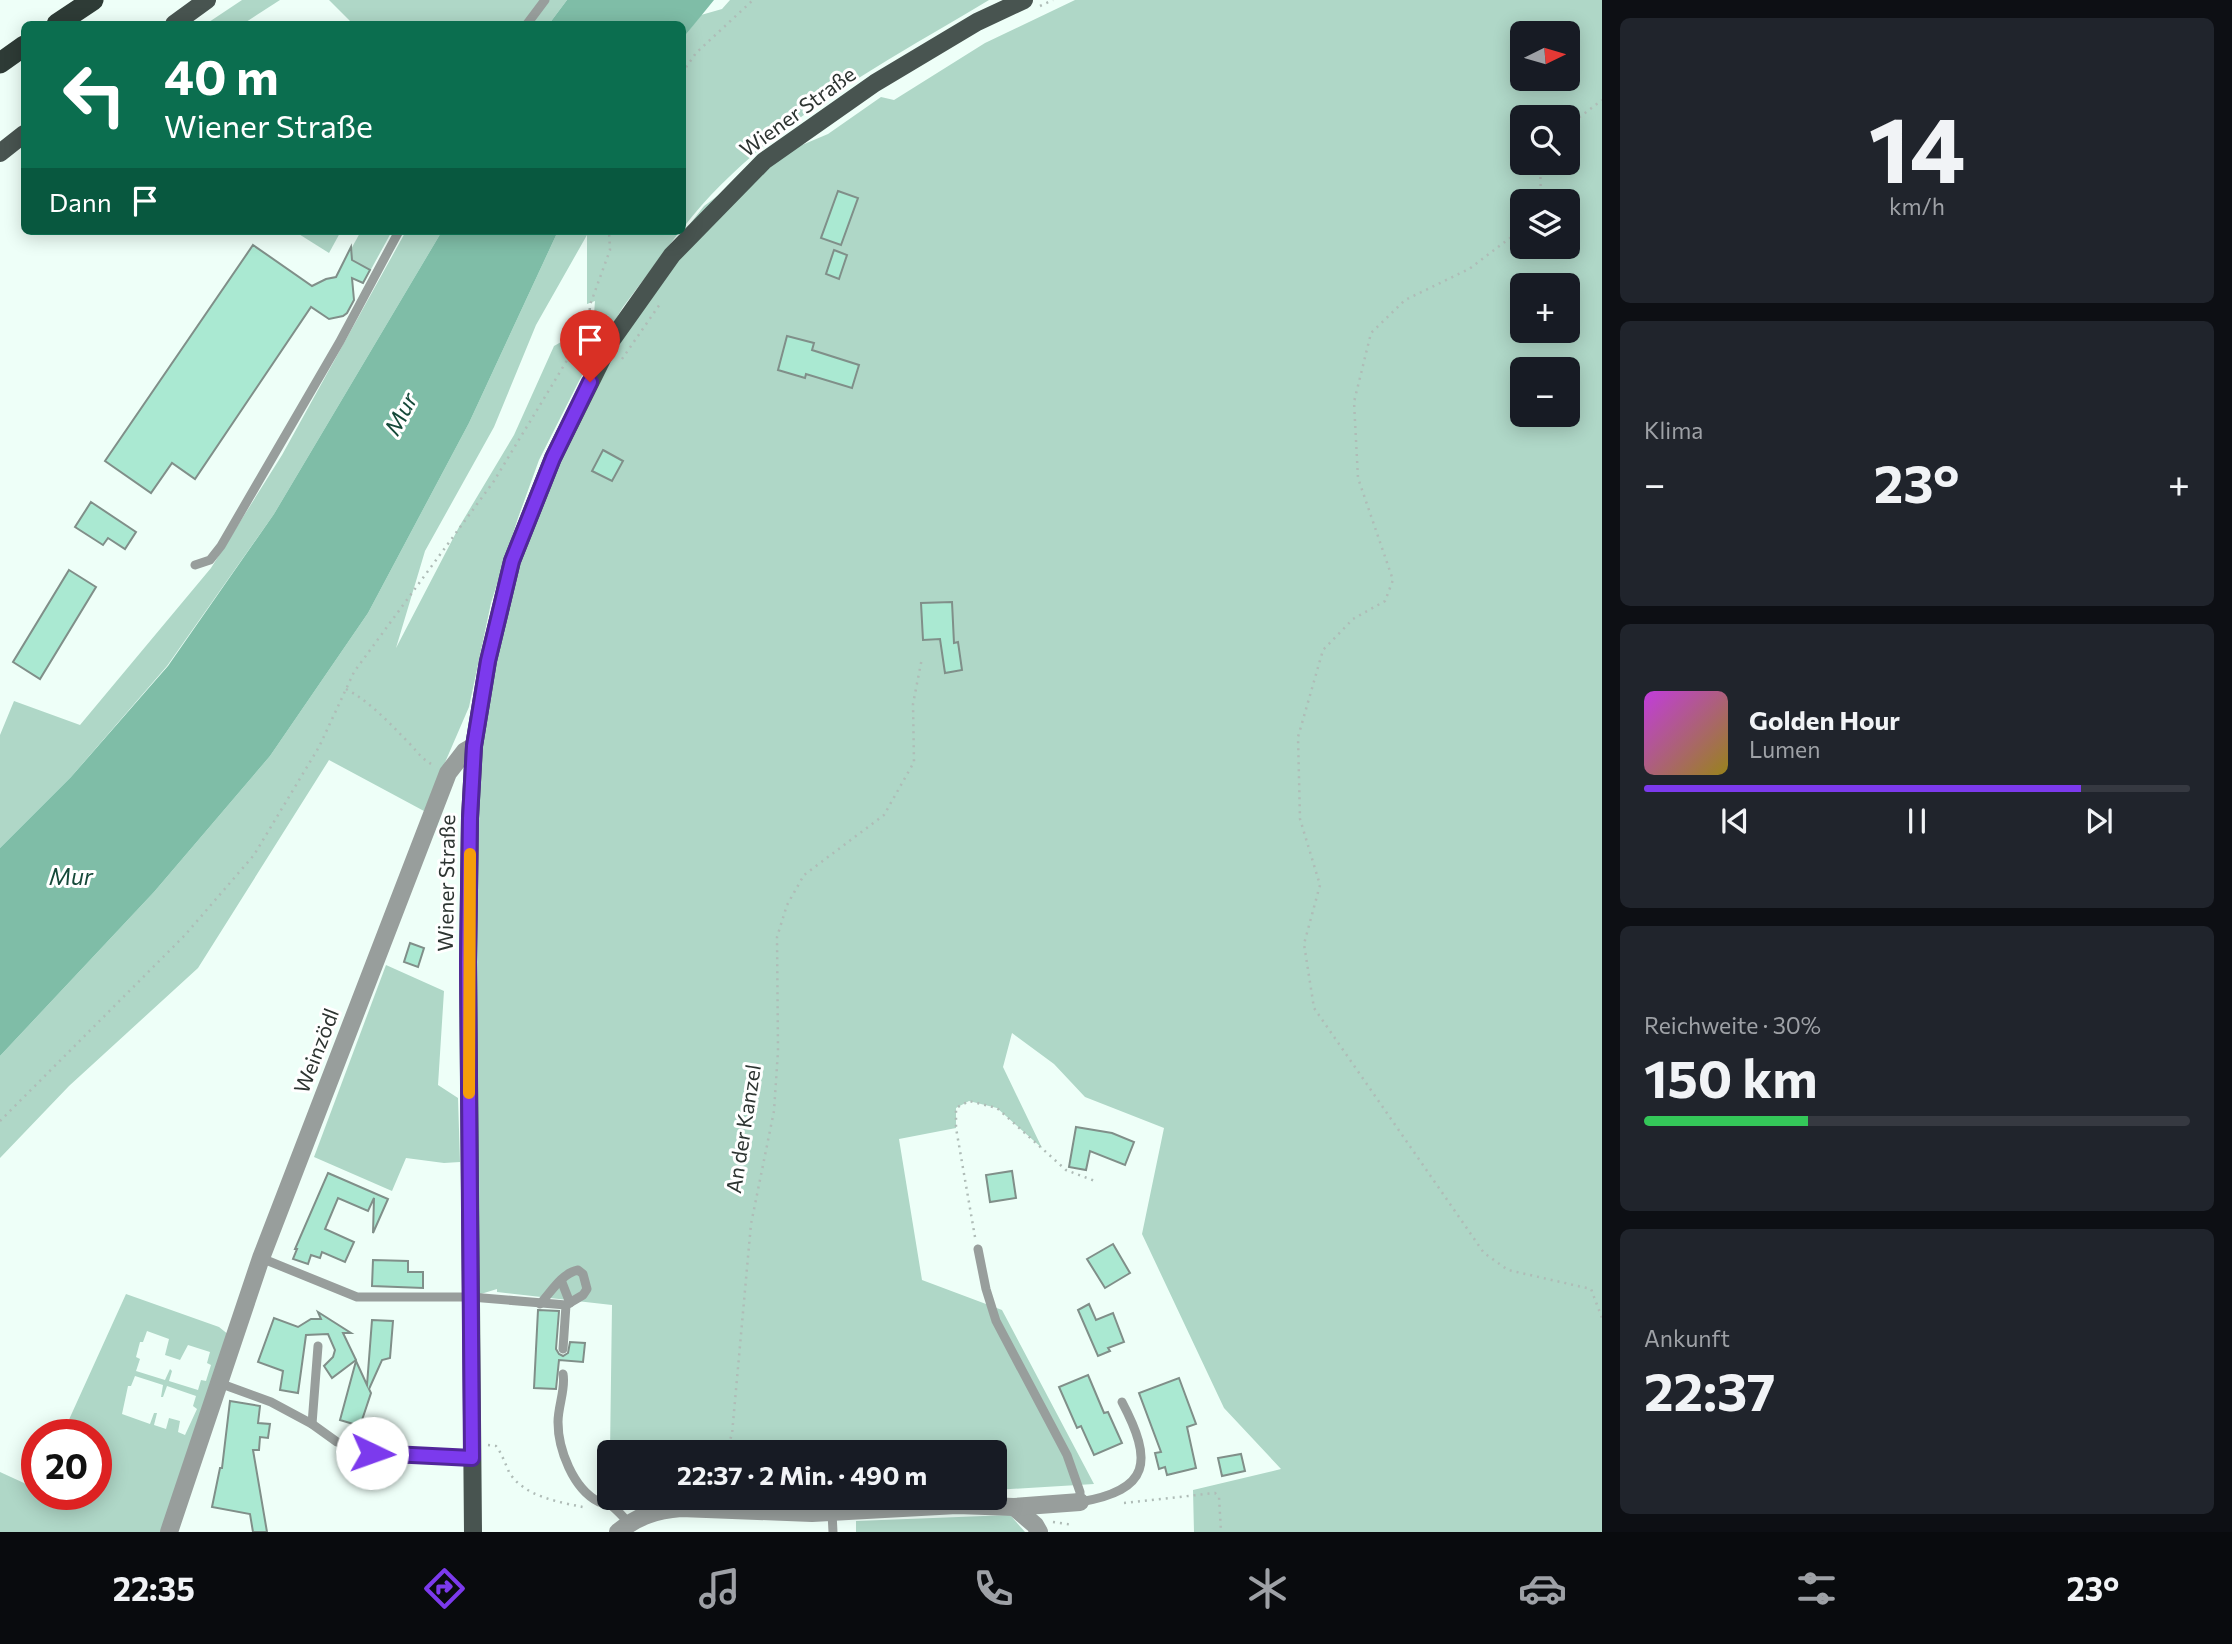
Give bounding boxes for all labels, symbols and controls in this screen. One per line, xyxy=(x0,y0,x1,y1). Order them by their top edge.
north arrow xyxy=(1510,21,1580,91)
map controls xyxy=(1510,21,1580,427)
text: 40 m xyxy=(164,45,279,105)
icon: left xyxy=(49,49,140,140)
street label: Wiener Straße xyxy=(734,60,860,161)
text: 14 xyxy=(1868,90,1966,202)
text: Wiener Straße xyxy=(164,105,373,145)
button: search xyxy=(1510,105,1580,175)
icon: arrive xyxy=(126,182,164,220)
text: Dann xyxy=(49,186,112,217)
button: layers xyxy=(1510,189,1580,259)
text: km/h xyxy=(1889,192,1945,220)
button: + xyxy=(1510,273,1580,343)
pin xyxy=(560,310,620,382)
icon: arrive xyxy=(571,321,609,359)
button: − xyxy=(1510,357,1580,427)
water label: Mur xyxy=(377,387,423,440)
text: Klima xyxy=(1644,416,1703,444)
text: 23° xyxy=(1874,450,1960,514)
text: − xyxy=(1644,459,1666,506)
text: + xyxy=(2168,459,2190,506)
text: Golden Hour xyxy=(1749,704,1900,735)
text: Lumen xyxy=(1749,735,1820,763)
icon: previous xyxy=(1716,802,1754,840)
icon: pause xyxy=(1898,802,1936,840)
icon: next xyxy=(2080,802,2118,840)
street label: Wiener Straße xyxy=(432,814,459,952)
water label: Mur xyxy=(49,862,94,890)
street label: Weinzödl xyxy=(288,1004,343,1096)
text: Reichweite · 30% xyxy=(1644,1011,1821,1039)
text: 150 km xyxy=(1644,1045,1818,1109)
street label: An der Kanzel xyxy=(720,1063,765,1195)
text: Ankunft xyxy=(1644,1324,1730,1352)
text: 22:37 xyxy=(1644,1358,1775,1422)
position arrow xyxy=(335,1416,409,1490)
speed limit sign: 20 xyxy=(21,1419,112,1510)
text: 22:37 · 2 Min. · 490 m xyxy=(677,1459,927,1490)
icon: directions xyxy=(420,1564,469,1613)
icon: music xyxy=(695,1564,744,1613)
icon: phone xyxy=(969,1564,1018,1613)
icon: climate xyxy=(1243,1564,1292,1613)
icon: car xyxy=(1518,1564,1567,1613)
icon: filters xyxy=(1792,1564,1841,1613)
text: 22:35 xyxy=(113,1568,195,1608)
text: 23° xyxy=(2066,1568,2119,1608)

